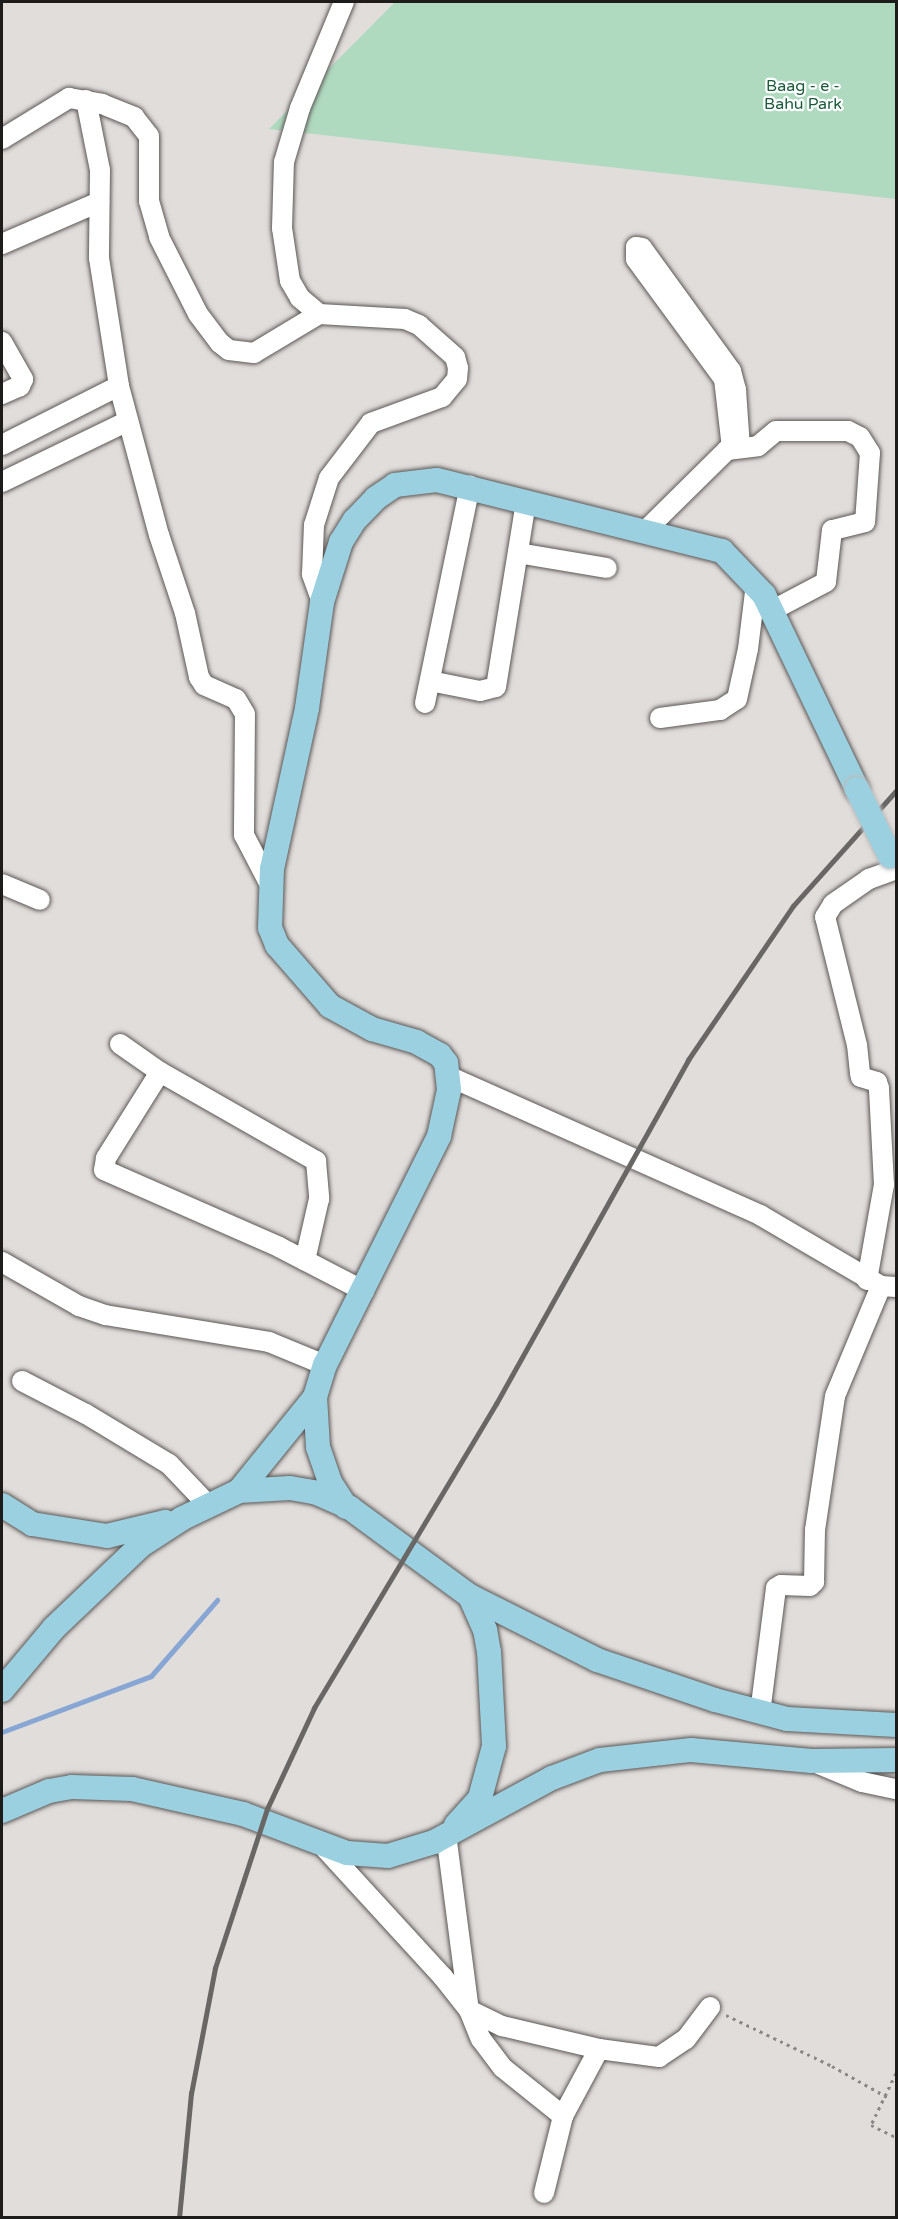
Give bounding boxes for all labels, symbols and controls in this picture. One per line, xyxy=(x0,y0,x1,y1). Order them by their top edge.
park label: Baag - e - Bahu Park xyxy=(764,76,842,114)

